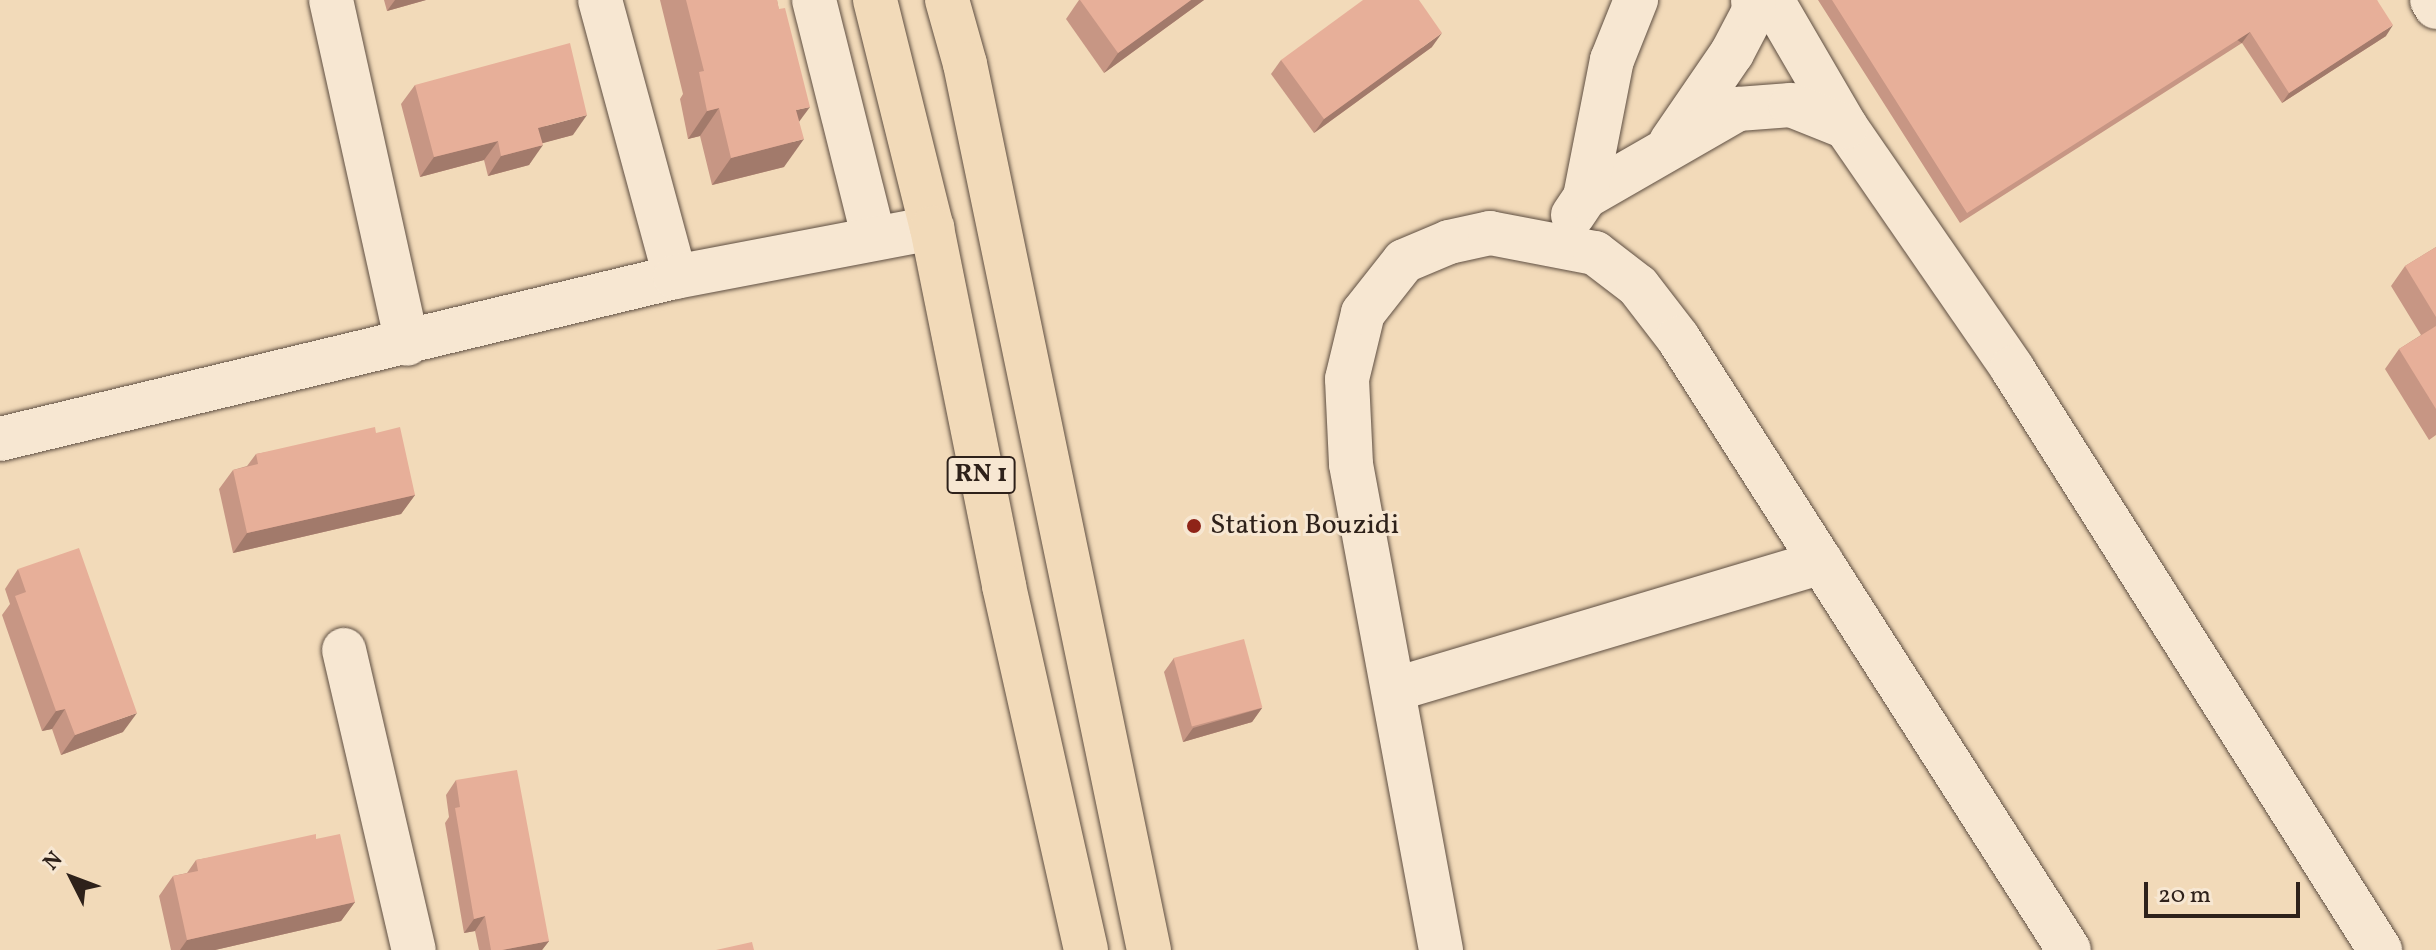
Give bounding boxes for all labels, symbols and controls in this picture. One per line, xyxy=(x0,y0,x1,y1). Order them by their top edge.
road number: RN 1 xyxy=(945,453,1017,497)
place label: Station Bouzidi xyxy=(1210,509,1399,543)
marker: Station Bouzidi xyxy=(1185,517,1203,535)
north arrow xyxy=(32,838,112,918)
text: N xyxy=(37,845,71,878)
scale bar xyxy=(2148,866,2304,916)
text: 20 m xyxy=(2158,879,2211,913)

